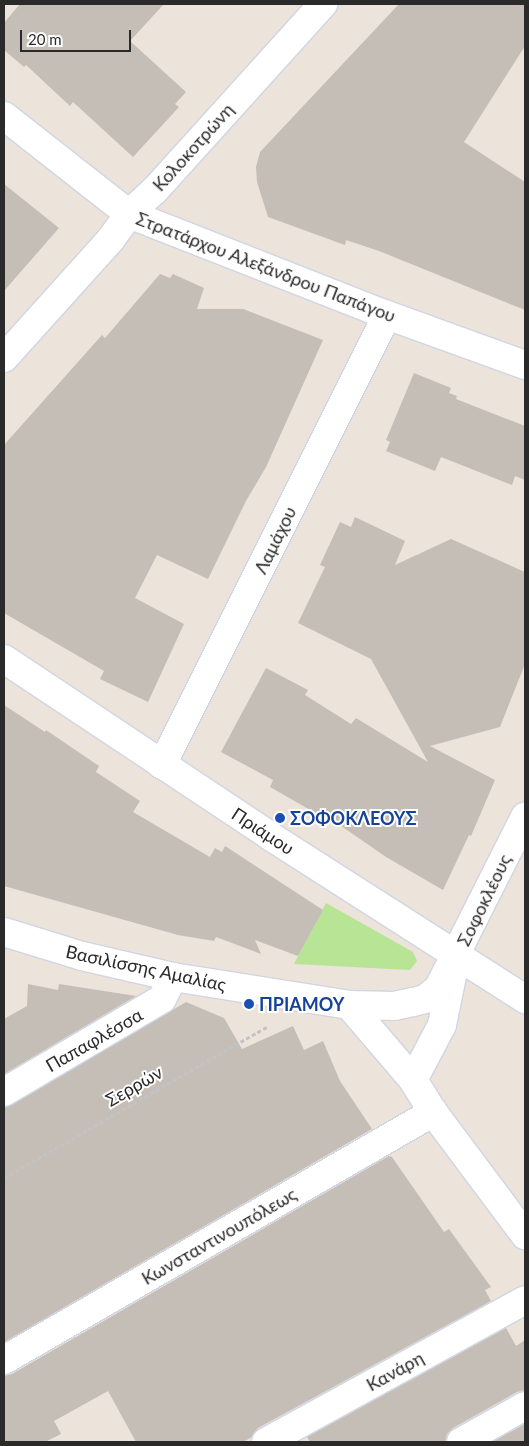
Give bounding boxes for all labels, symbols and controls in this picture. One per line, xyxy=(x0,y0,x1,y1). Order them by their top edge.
scale bar xyxy=(22,20,134,52)
text: 20 m xyxy=(28,30,62,48)
street label: Κολοκοτρώνη xyxy=(148,99,238,195)
street label: Στρατάρχου Αλεξάνδρου Παπάγου xyxy=(133,207,399,327)
street label: Λαμάχου xyxy=(249,503,301,577)
street label: Πριάμου xyxy=(228,803,298,859)
place label: ΣΟΦΟΚΛΕΟΥΣ xyxy=(290,807,417,829)
marker: ΣΟΦΟΚΛΕΟΥΣ xyxy=(274,812,286,824)
street label: Σοφοκλέους xyxy=(452,851,516,949)
street label: Βασιλίσσης Αμαλίας xyxy=(64,940,228,996)
place label: ΠΡΙΑΜΟΥ xyxy=(259,993,344,1015)
marker: ΠΡΙΑΜΟΥ xyxy=(243,998,255,1010)
street label: Παπαφλέσσα xyxy=(42,1004,146,1076)
street label: Σερρών xyxy=(102,1061,166,1111)
street label: Κωνσταντινουπόλεως xyxy=(138,1183,300,1289)
street label: Κανάρη xyxy=(363,1346,427,1396)

